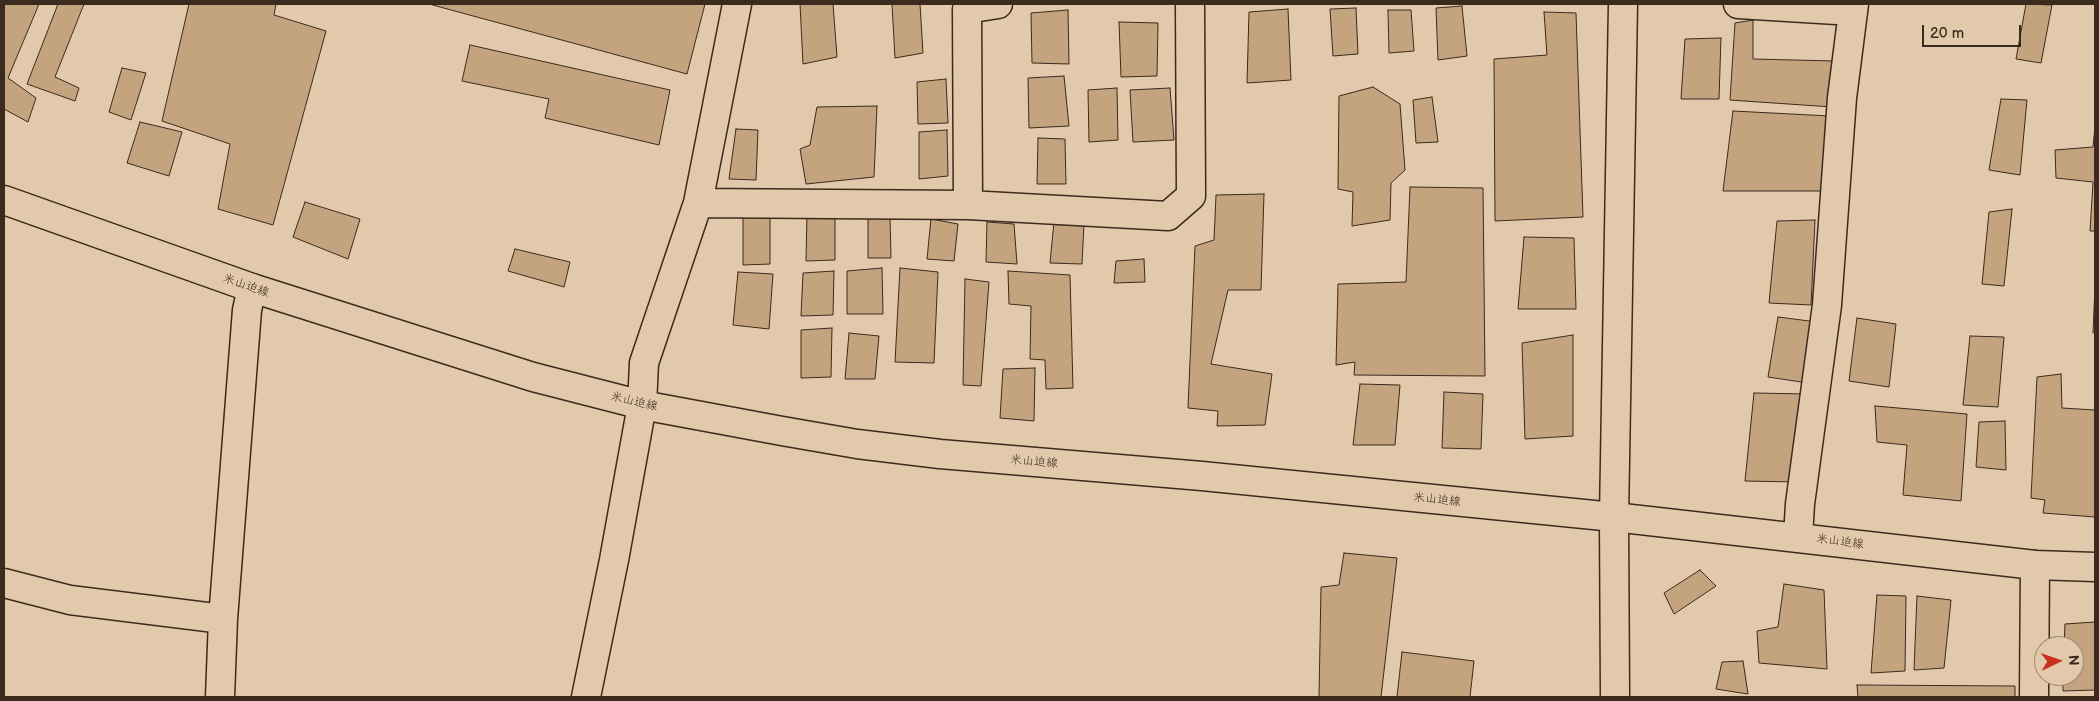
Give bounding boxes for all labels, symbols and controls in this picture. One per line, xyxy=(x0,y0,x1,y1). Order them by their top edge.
scale bar xyxy=(1924,15,2023,47)
text: 20 m xyxy=(1930,24,1964,43)
street label: 米山迫線 xyxy=(221,271,271,301)
street label: 米山迫線 xyxy=(609,390,659,414)
street label: 米山迫線 xyxy=(1009,453,1059,471)
street label: 米山迫線 xyxy=(1412,490,1462,510)
street label: 米山迫線 xyxy=(1815,532,1865,552)
north arrow xyxy=(2034,636,2084,686)
text: N xyxy=(2065,655,2082,666)

